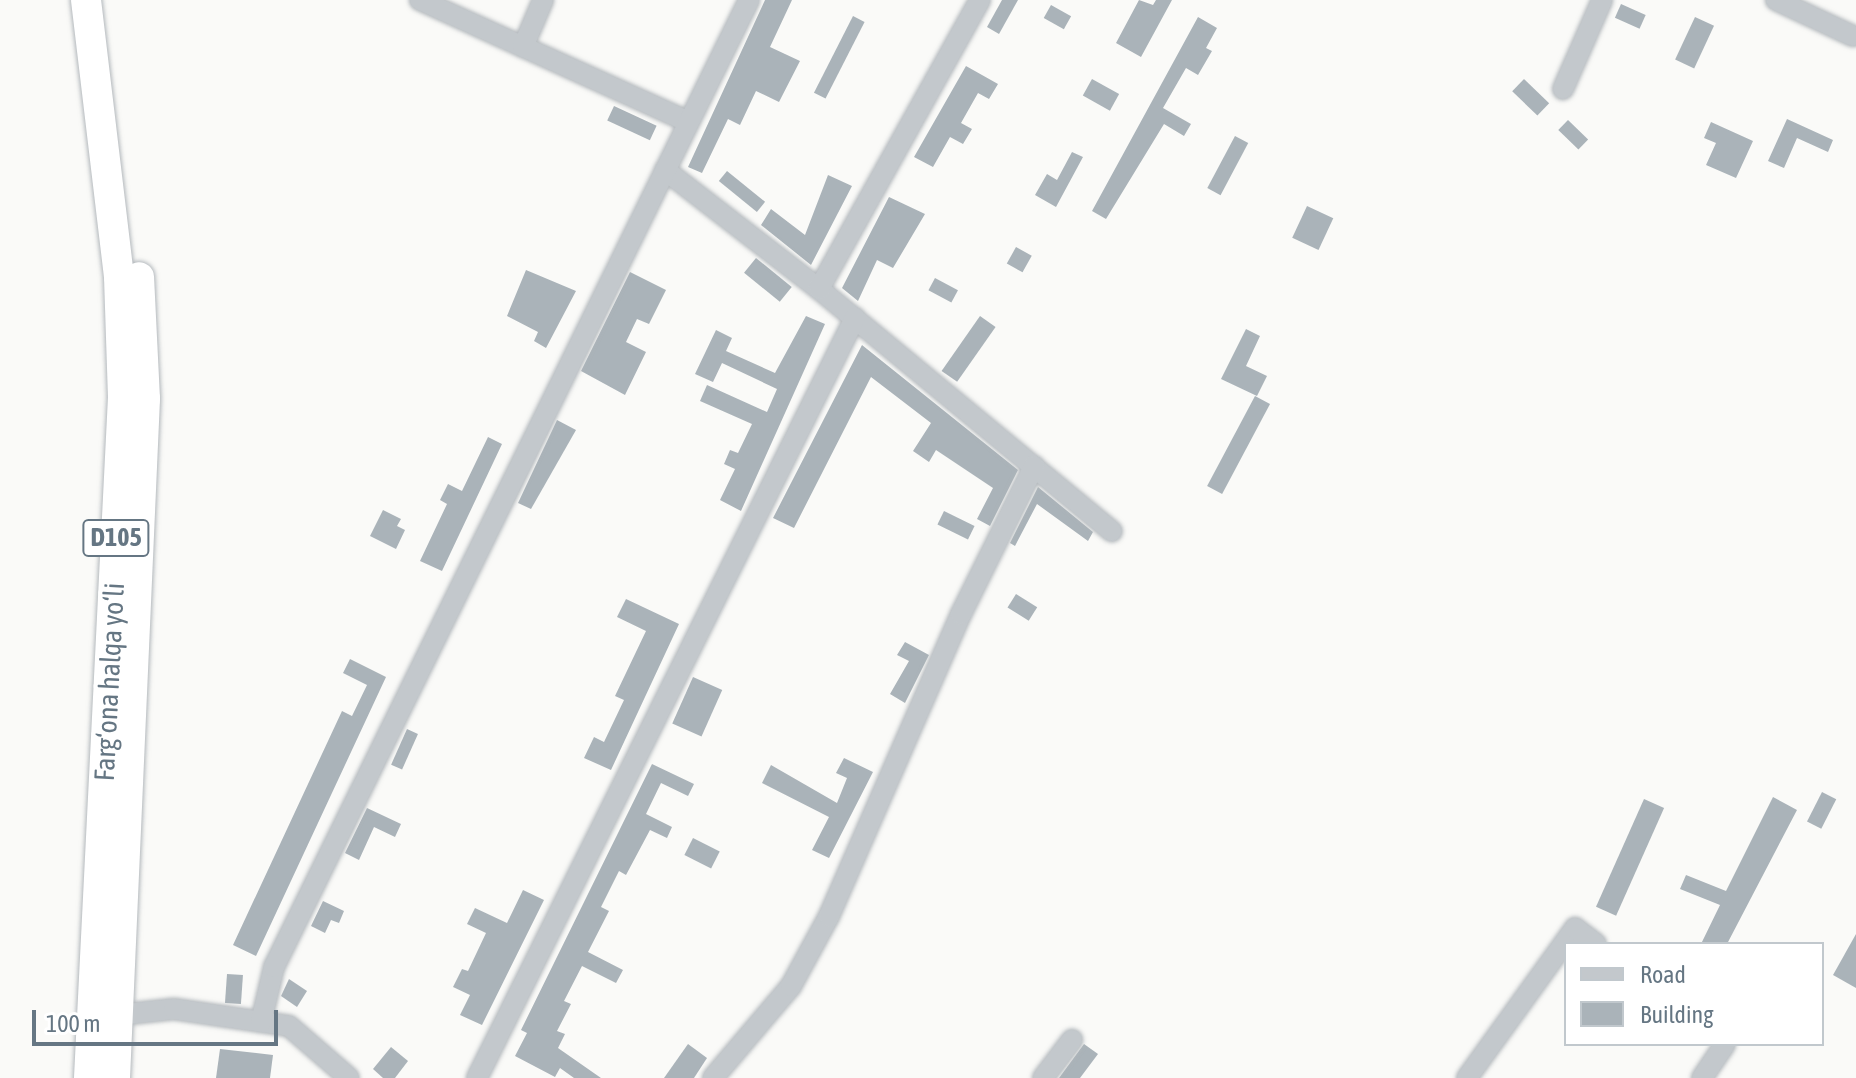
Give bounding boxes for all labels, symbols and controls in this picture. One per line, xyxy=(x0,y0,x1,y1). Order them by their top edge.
road number: D105 xyxy=(82,516,150,560)
street label: Farg‘ona halqa yo‘li xyxy=(87,582,131,782)
legend xyxy=(1564,942,1824,1046)
text: Road xyxy=(1640,961,1686,988)
scale bar xyxy=(36,994,282,1044)
text: Building xyxy=(1640,1001,1713,1028)
text: 100 m xyxy=(46,1010,100,1037)

